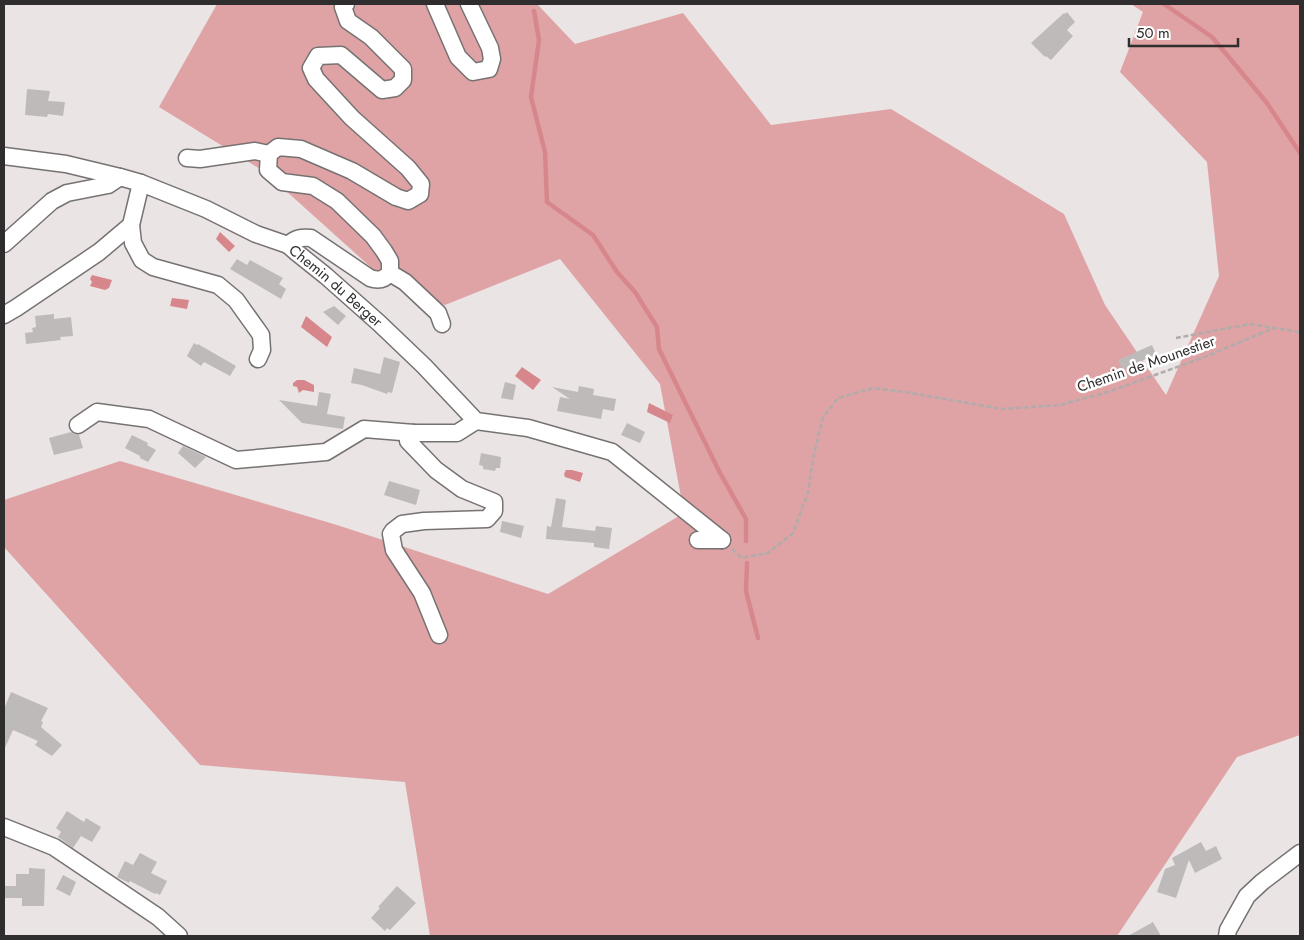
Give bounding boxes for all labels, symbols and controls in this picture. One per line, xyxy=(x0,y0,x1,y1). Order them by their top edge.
scale bar xyxy=(1129,15,1238,47)
text: 50 m xyxy=(1136,22,1170,44)
street label: Chemin du Berger xyxy=(284,239,388,333)
street label: Chemin de Mounestier xyxy=(1074,330,1219,398)

